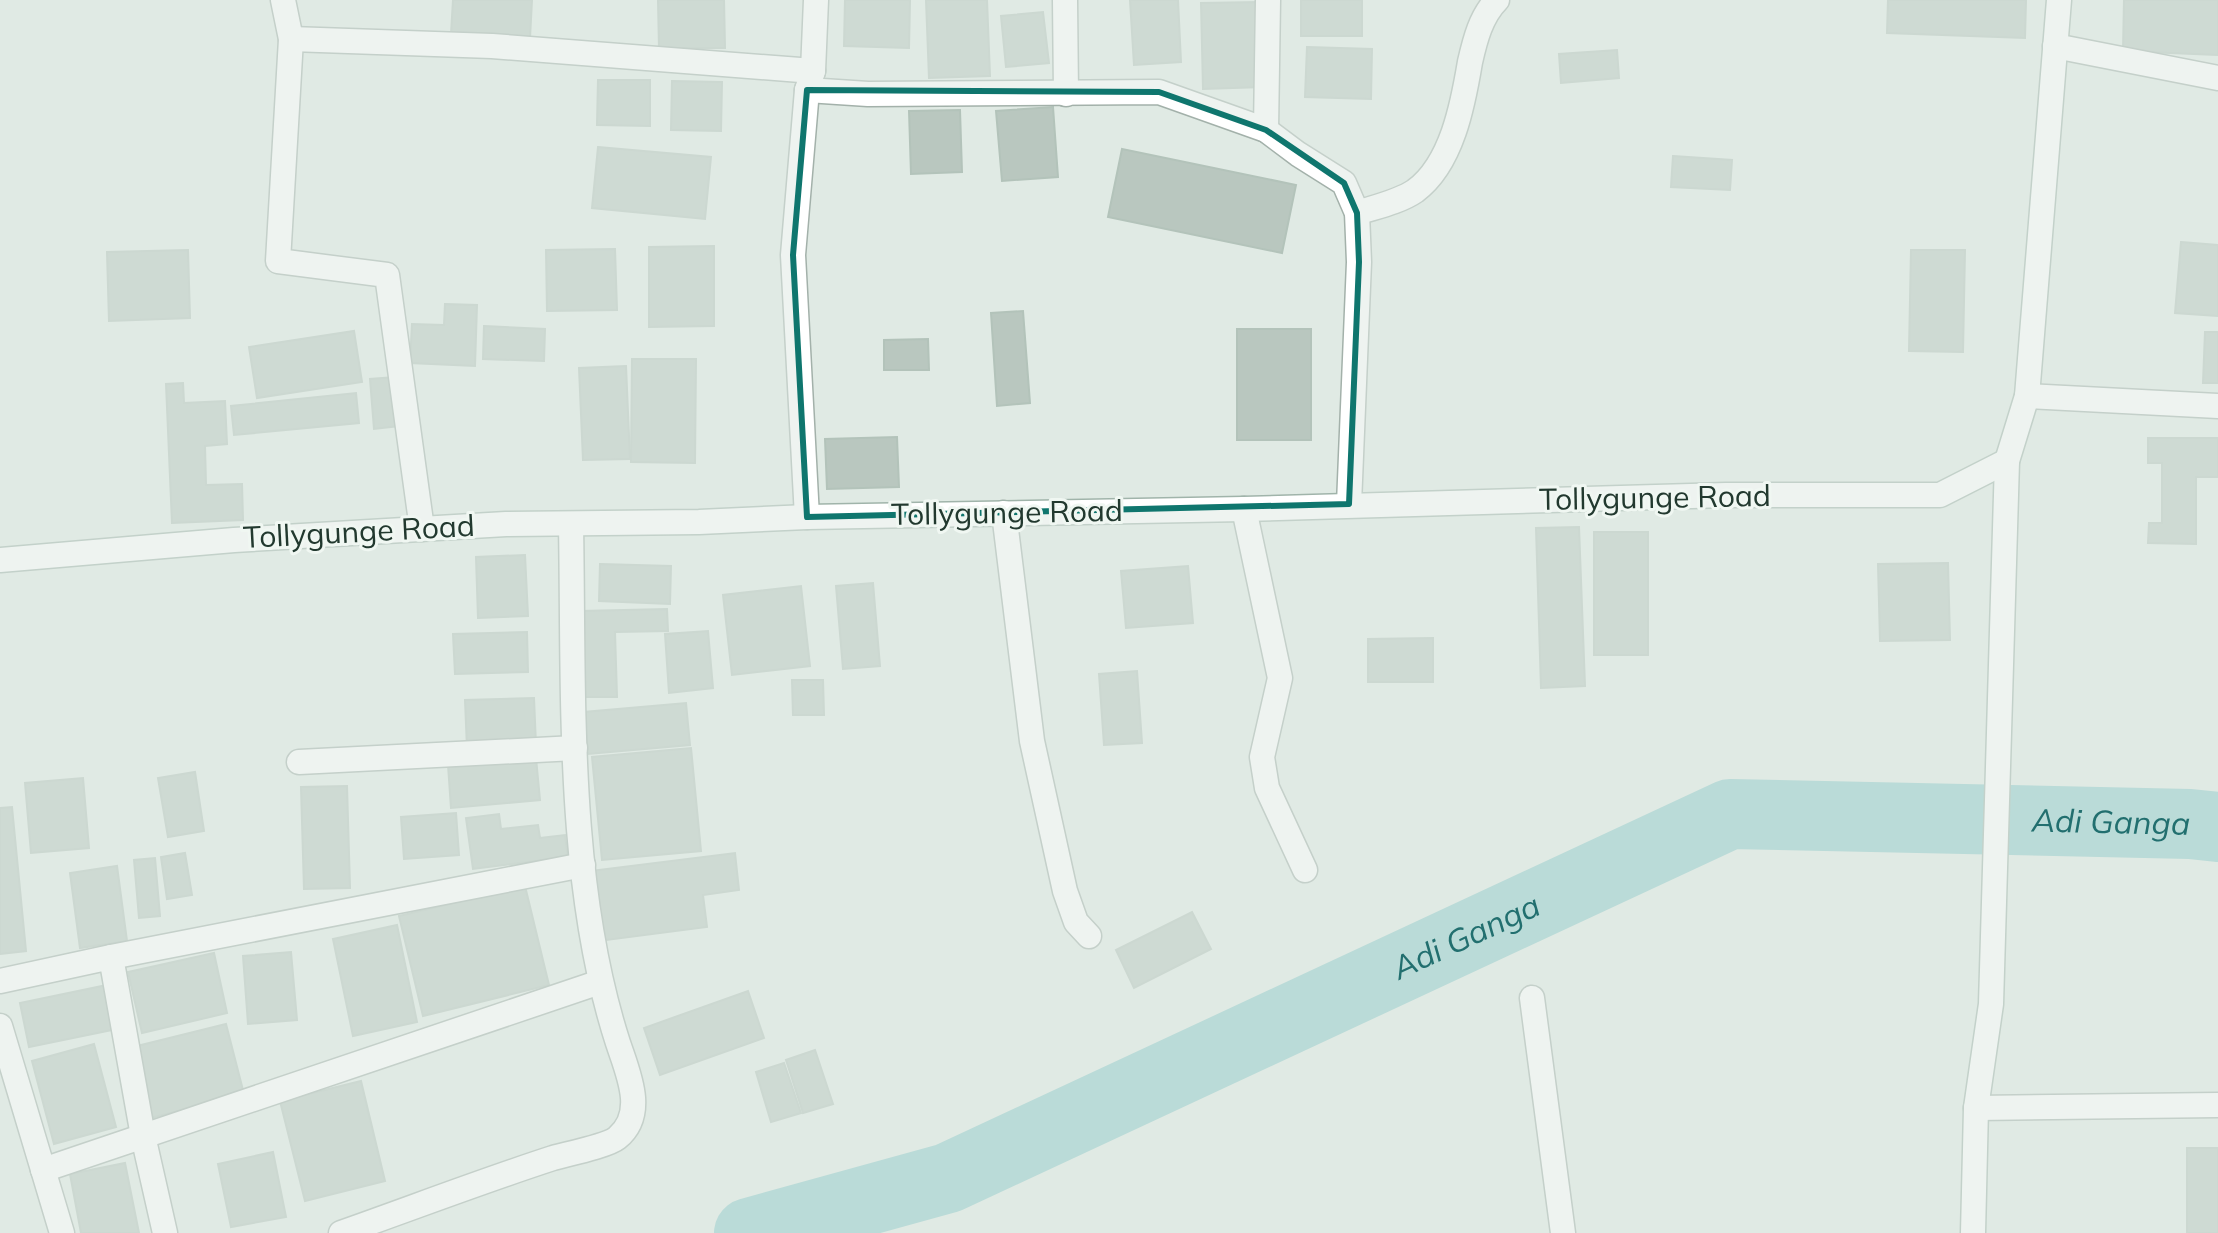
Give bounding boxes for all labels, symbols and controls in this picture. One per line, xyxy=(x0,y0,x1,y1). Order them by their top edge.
street label: Tollygunge Road xyxy=(1539,476,1771,518)
street label: Tollygunge Road xyxy=(891,491,1123,533)
street label: Tollygunge Road xyxy=(242,506,476,556)
water label: Adi Ganga xyxy=(2030,800,2191,843)
water label: Adi Ganga xyxy=(1385,884,1546,988)

